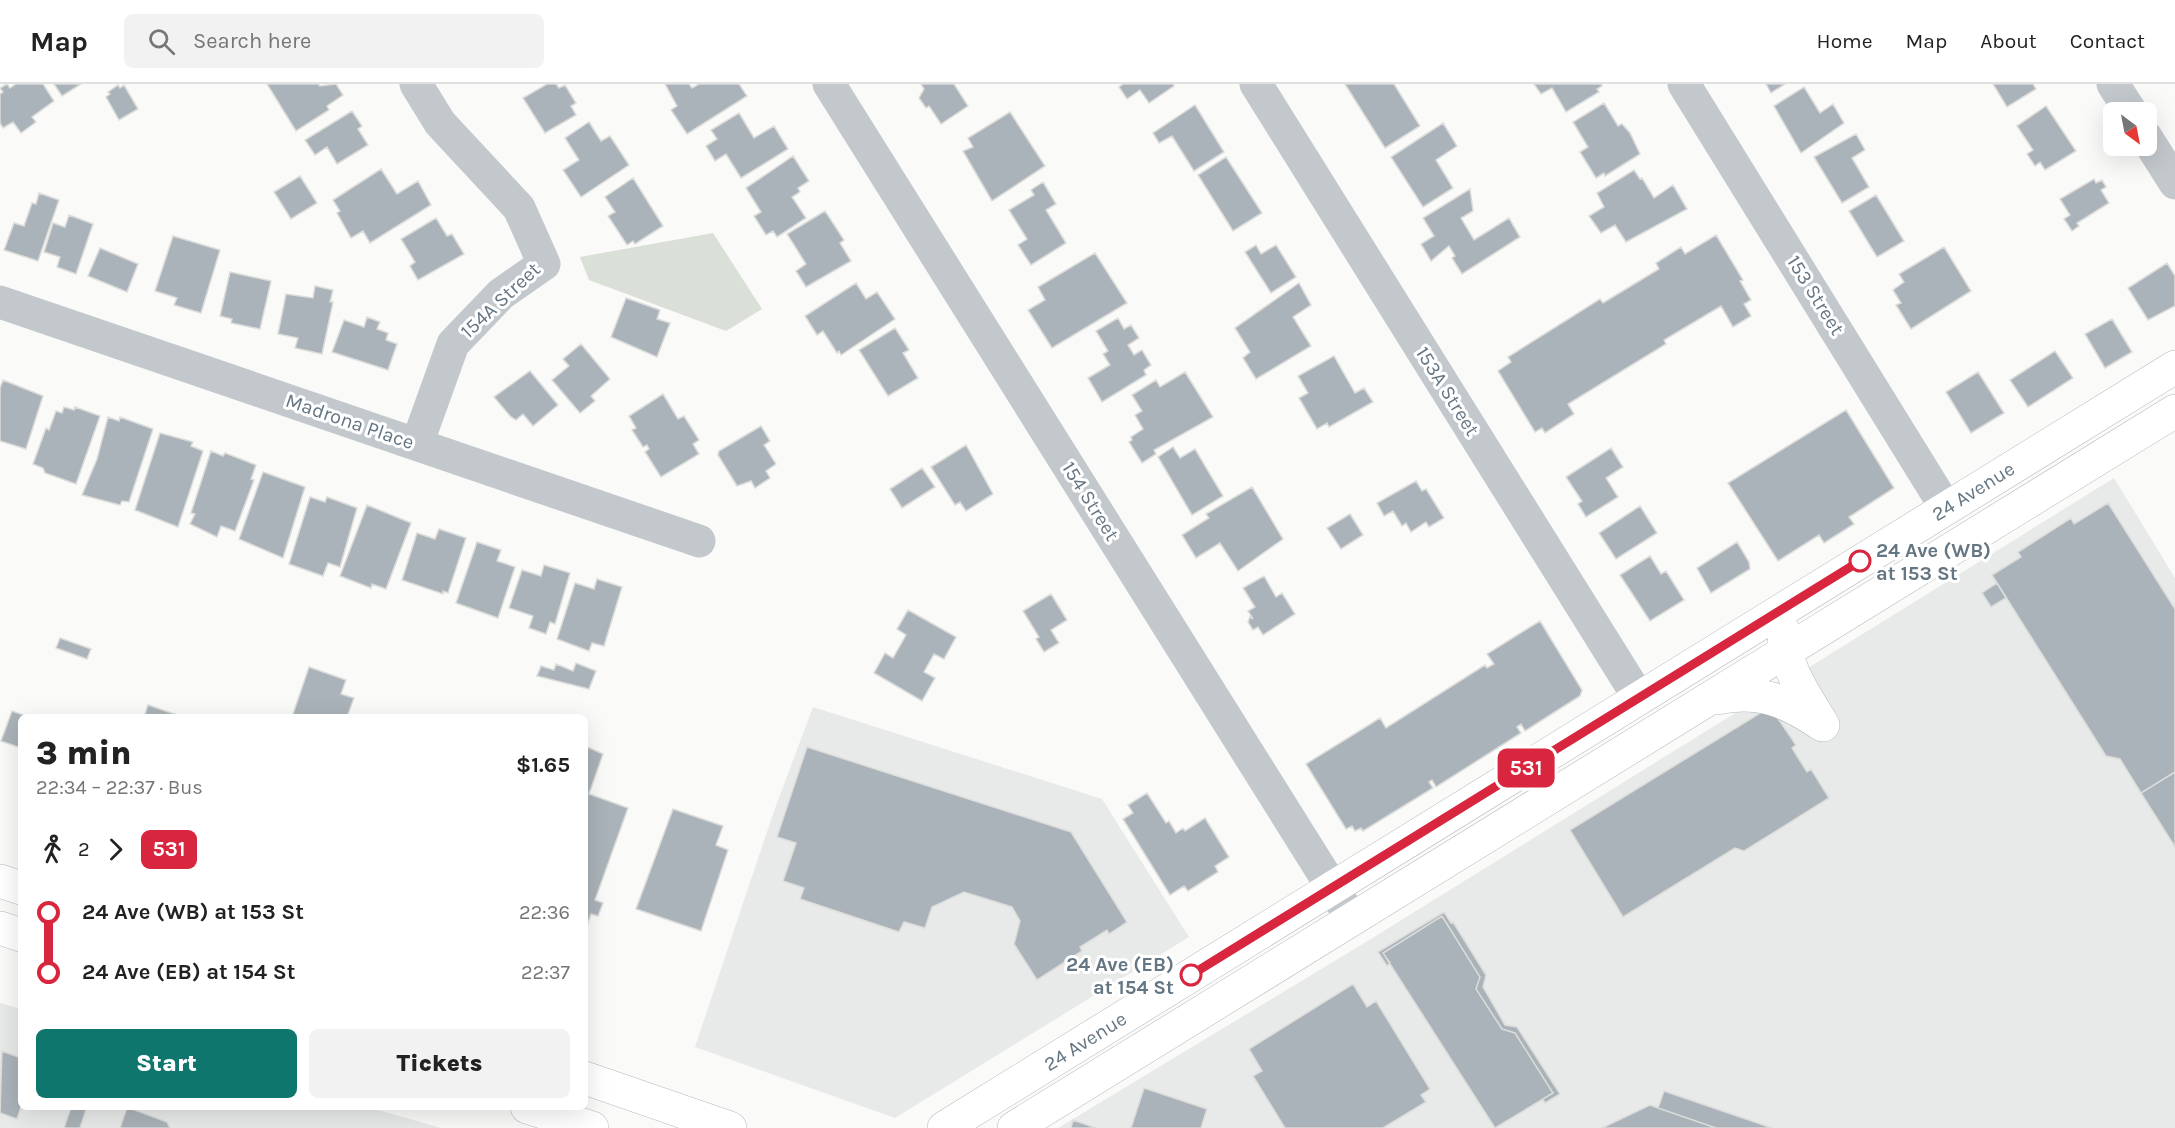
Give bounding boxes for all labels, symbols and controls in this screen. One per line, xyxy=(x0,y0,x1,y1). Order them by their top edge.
search box xyxy=(124,14,544,68)
text: Map xyxy=(30,25,88,58)
icon: search xyxy=(145,25,178,58)
text: Search here xyxy=(193,28,311,54)
text: Home xyxy=(1817,29,1873,53)
text: Map xyxy=(1906,29,1947,53)
text: About xyxy=(1980,29,2037,53)
text: Contact xyxy=(2070,29,2145,53)
north arrow xyxy=(2103,102,2157,156)
map controls xyxy=(2103,102,2157,156)
street label: 153 Street xyxy=(1782,251,1849,340)
street label: 154A Street xyxy=(456,257,545,343)
street label: 153A Street xyxy=(1411,342,1484,441)
street label: Madrona Place xyxy=(283,389,417,454)
street label: 24 Avenue xyxy=(1928,457,2019,526)
street label: 154 Street xyxy=(1057,458,1124,545)
place label: 24 Ave (WB) at 153 St xyxy=(1876,539,1991,585)
marker: 24 Ave (WB) at 153 St xyxy=(1849,550,1871,572)
text: 3 min xyxy=(36,734,131,772)
line badge: 531 xyxy=(1492,748,1561,788)
text: $1.65 xyxy=(516,752,570,778)
text: 531 xyxy=(1510,756,1542,780)
text: 22:34 – 22:37 · Bus xyxy=(36,776,203,799)
icon: walk xyxy=(36,833,69,866)
icon: forward xyxy=(99,833,132,866)
text: 531 xyxy=(153,837,185,861)
text: 2 xyxy=(78,838,90,861)
text: 24 Ave (WB) at 153 St xyxy=(82,899,304,925)
text: 22:36 xyxy=(519,901,570,924)
place label: 24 Ave (EB) at 154 St xyxy=(1066,953,1174,999)
text: 24 Ave (EB) at 154 St xyxy=(82,959,295,985)
text: 22:37 xyxy=(521,961,570,984)
marker: 24 Ave (EB) at 154 St xyxy=(1180,964,1202,986)
street label: 24 Avenue xyxy=(1040,1007,1131,1076)
button: Start xyxy=(36,1029,297,1098)
button: Tickets xyxy=(309,1029,570,1098)

